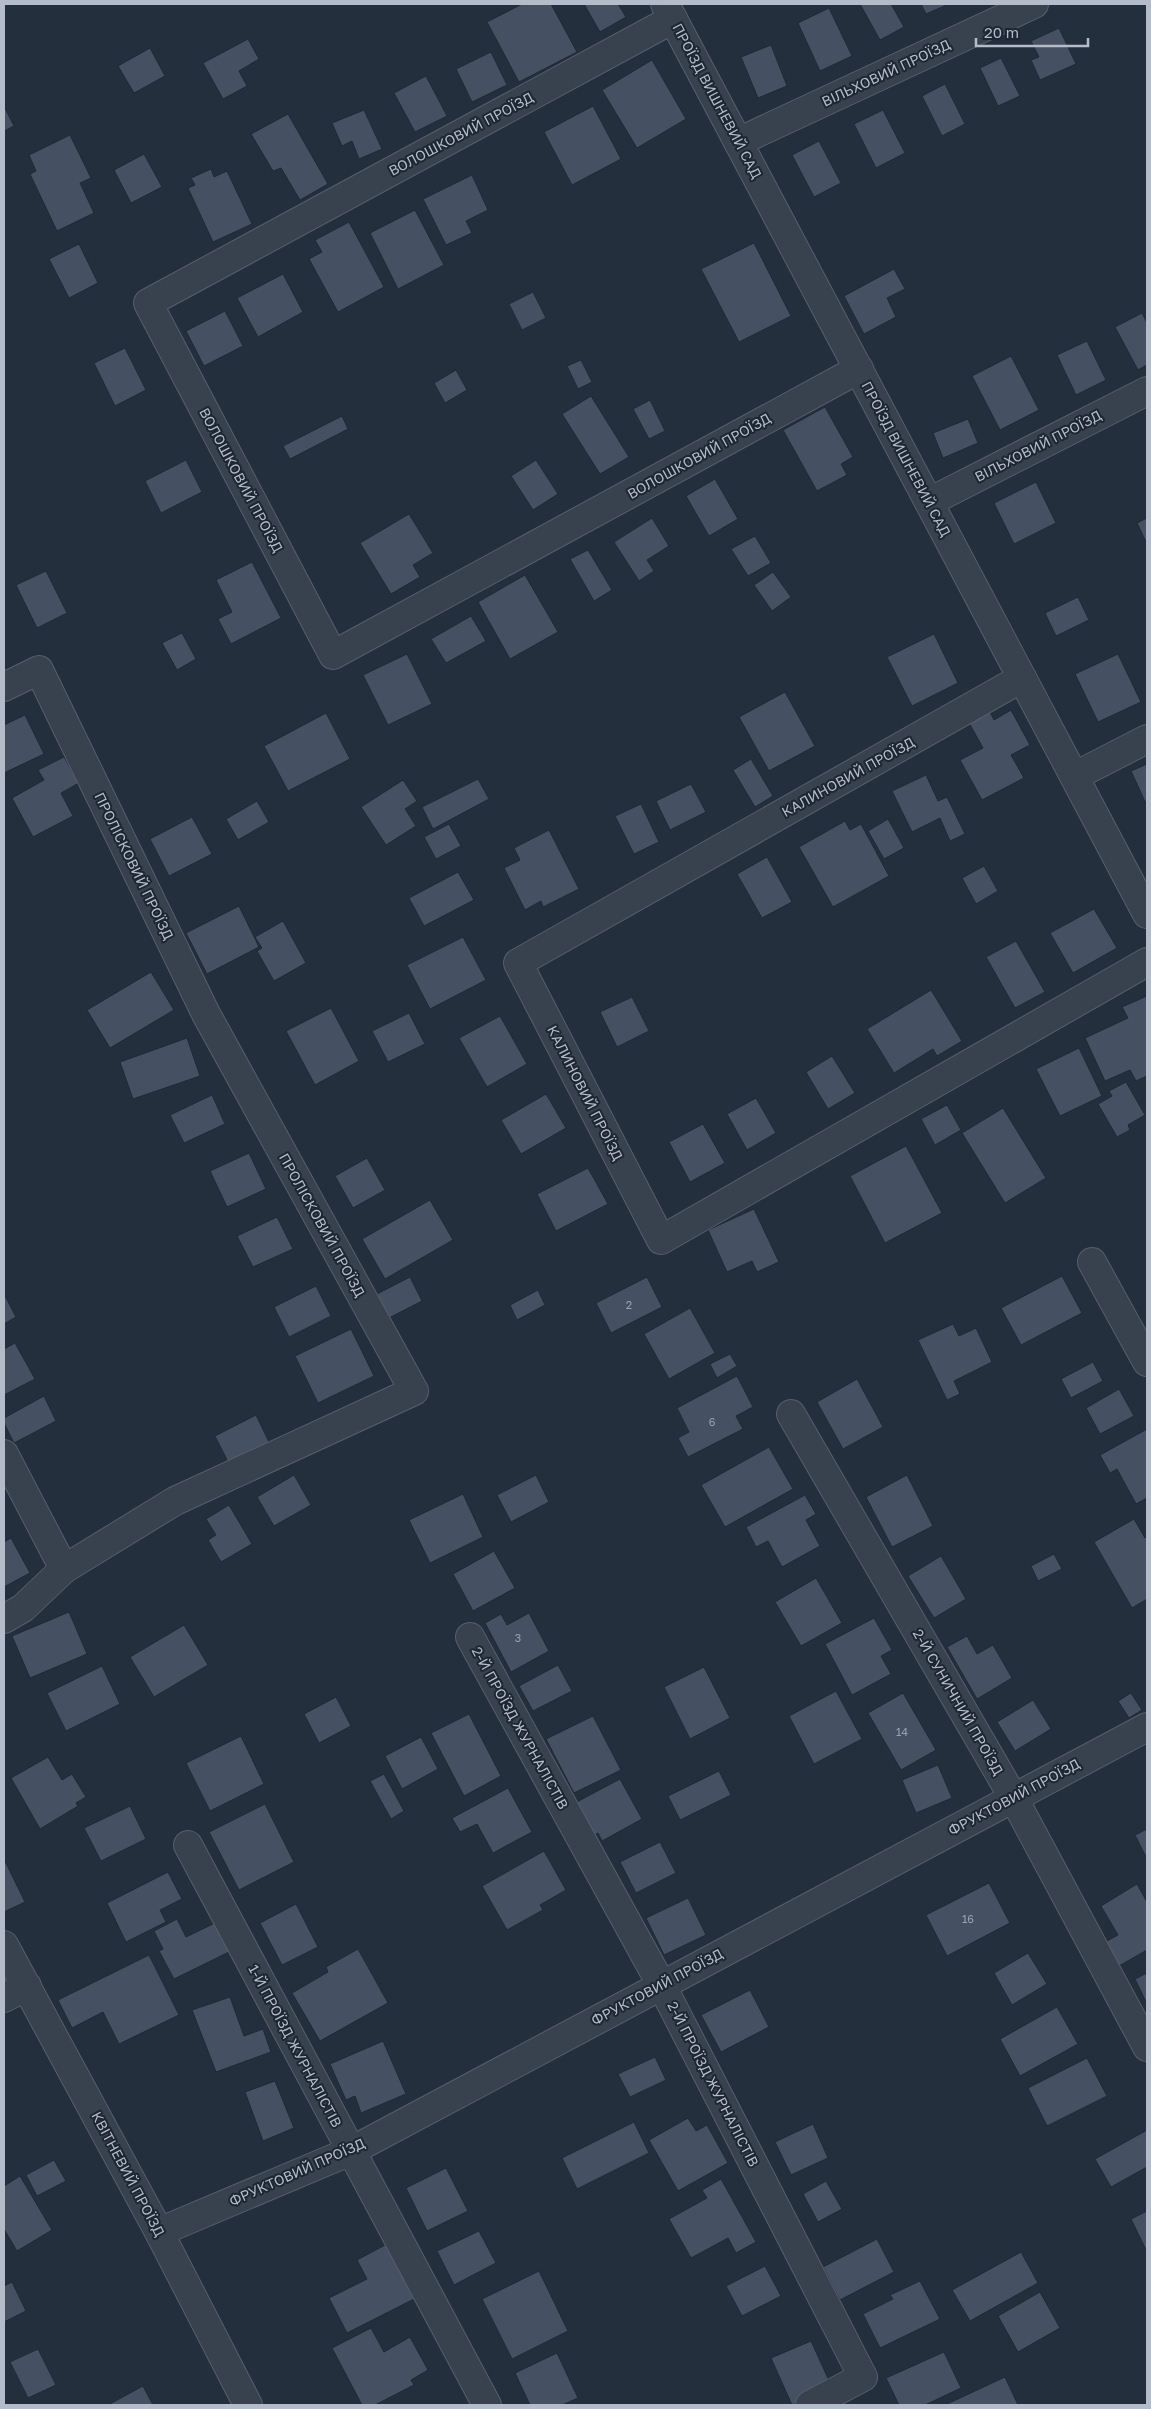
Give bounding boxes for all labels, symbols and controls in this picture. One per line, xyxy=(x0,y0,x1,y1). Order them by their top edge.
scale bar xyxy=(976,15,1088,47)
street label: ПРОЇЗД ВИШНЕВИЙ САД xyxy=(669,20,766,181)
text: 20 m xyxy=(984,23,1019,41)
street label: ВІЛЬХОВИЙ ПРОЇЗД xyxy=(819,35,953,110)
street label: ВОЛОШКОВИЙ ПРОЇЗД xyxy=(386,88,536,179)
street label: ПРОЇЗД ВИШНЕВИЙ САД xyxy=(858,378,955,539)
street label: ВОЛОШКОВИЙ ПРОЇЗД xyxy=(196,405,287,555)
street label: ВІЛЬХОВИЙ ПРОЇЗД xyxy=(972,406,1104,485)
street label: ВОЛОШКОВИЙ ПРОЇЗД xyxy=(624,409,773,502)
street label: КАЛИНОВИЙ ПРОЇЗД xyxy=(778,733,917,820)
street label: ПРОЛІСКОВИЙ ПРОЇЗД xyxy=(91,789,178,942)
street label: КАЛИНОВИЙ ПРОЇЗД xyxy=(544,1022,627,1163)
street label: ПРОЛІСКОВИЙ ПРОЇЗД xyxy=(276,1150,369,1300)
house number: 2 xyxy=(626,1298,632,1311)
house number: 6 xyxy=(709,1415,716,1428)
street label: 2-Й СУНИЧНИЙ ПРОЇЗД xyxy=(910,1626,1007,1778)
house number: 3 xyxy=(515,1631,521,1644)
street label: 2-Й ПРОЇЗД ЖУРНАЛІСТІВ xyxy=(469,1644,572,1812)
house number: 14 xyxy=(896,1725,908,1738)
street label: ФРУКТОВИЙ ПРОЇЗД xyxy=(945,1755,1083,1839)
house number: 16 xyxy=(962,1912,974,1925)
street label: ФРУКТОВИЙ ПРОЇЗД xyxy=(588,1945,726,2029)
street label: 1-Й ПРОЇЗД ЖУРНАЛІСТІВ xyxy=(245,1961,346,2130)
street label: 2-Й ПРОЇЗД ЖУРНАЛІСТІВ xyxy=(664,1998,763,2169)
street label: КВІТНЕВИЙ ПРОЇЗД xyxy=(88,2108,169,2239)
street label: ФРУКТОВИЙ ПРОЇЗД xyxy=(226,2134,367,2209)

